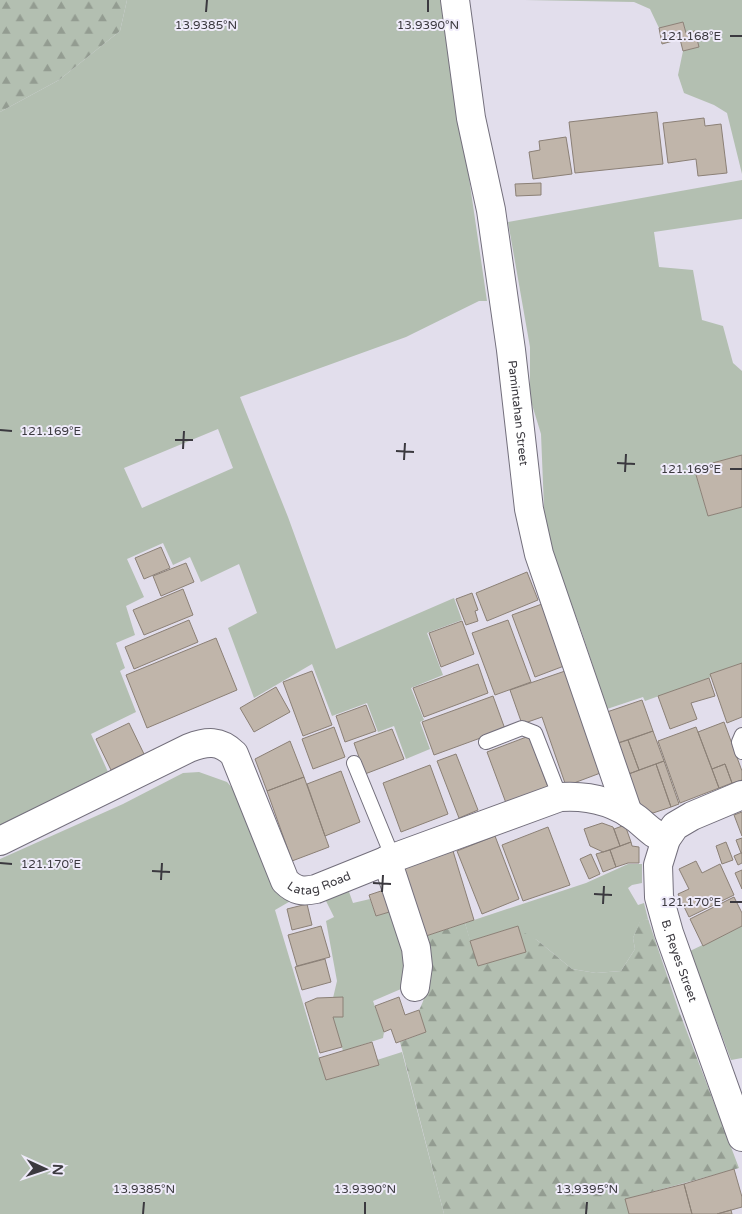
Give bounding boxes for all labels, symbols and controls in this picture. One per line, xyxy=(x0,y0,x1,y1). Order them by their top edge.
text: 13.9385°N xyxy=(175,18,237,32)
text: 13.9390°N xyxy=(397,18,459,32)
text: 121.168°E xyxy=(661,29,722,43)
street label: Pamintahan Street xyxy=(505,360,531,467)
text: 121.169°E xyxy=(21,424,82,438)
text: 121.169°E xyxy=(661,462,722,476)
text: 121.170°E xyxy=(21,857,82,871)
street label: Latag Road xyxy=(285,869,353,898)
text: 121.170°E xyxy=(661,895,722,909)
street label: B. Reyes Street xyxy=(659,918,700,1004)
north arrow xyxy=(20,1144,70,1194)
text: N xyxy=(49,1164,66,1176)
text: 13.9385°N xyxy=(113,1182,175,1196)
text: 13.9390°N xyxy=(334,1182,396,1196)
text: 13.9395°N xyxy=(556,1182,618,1196)

